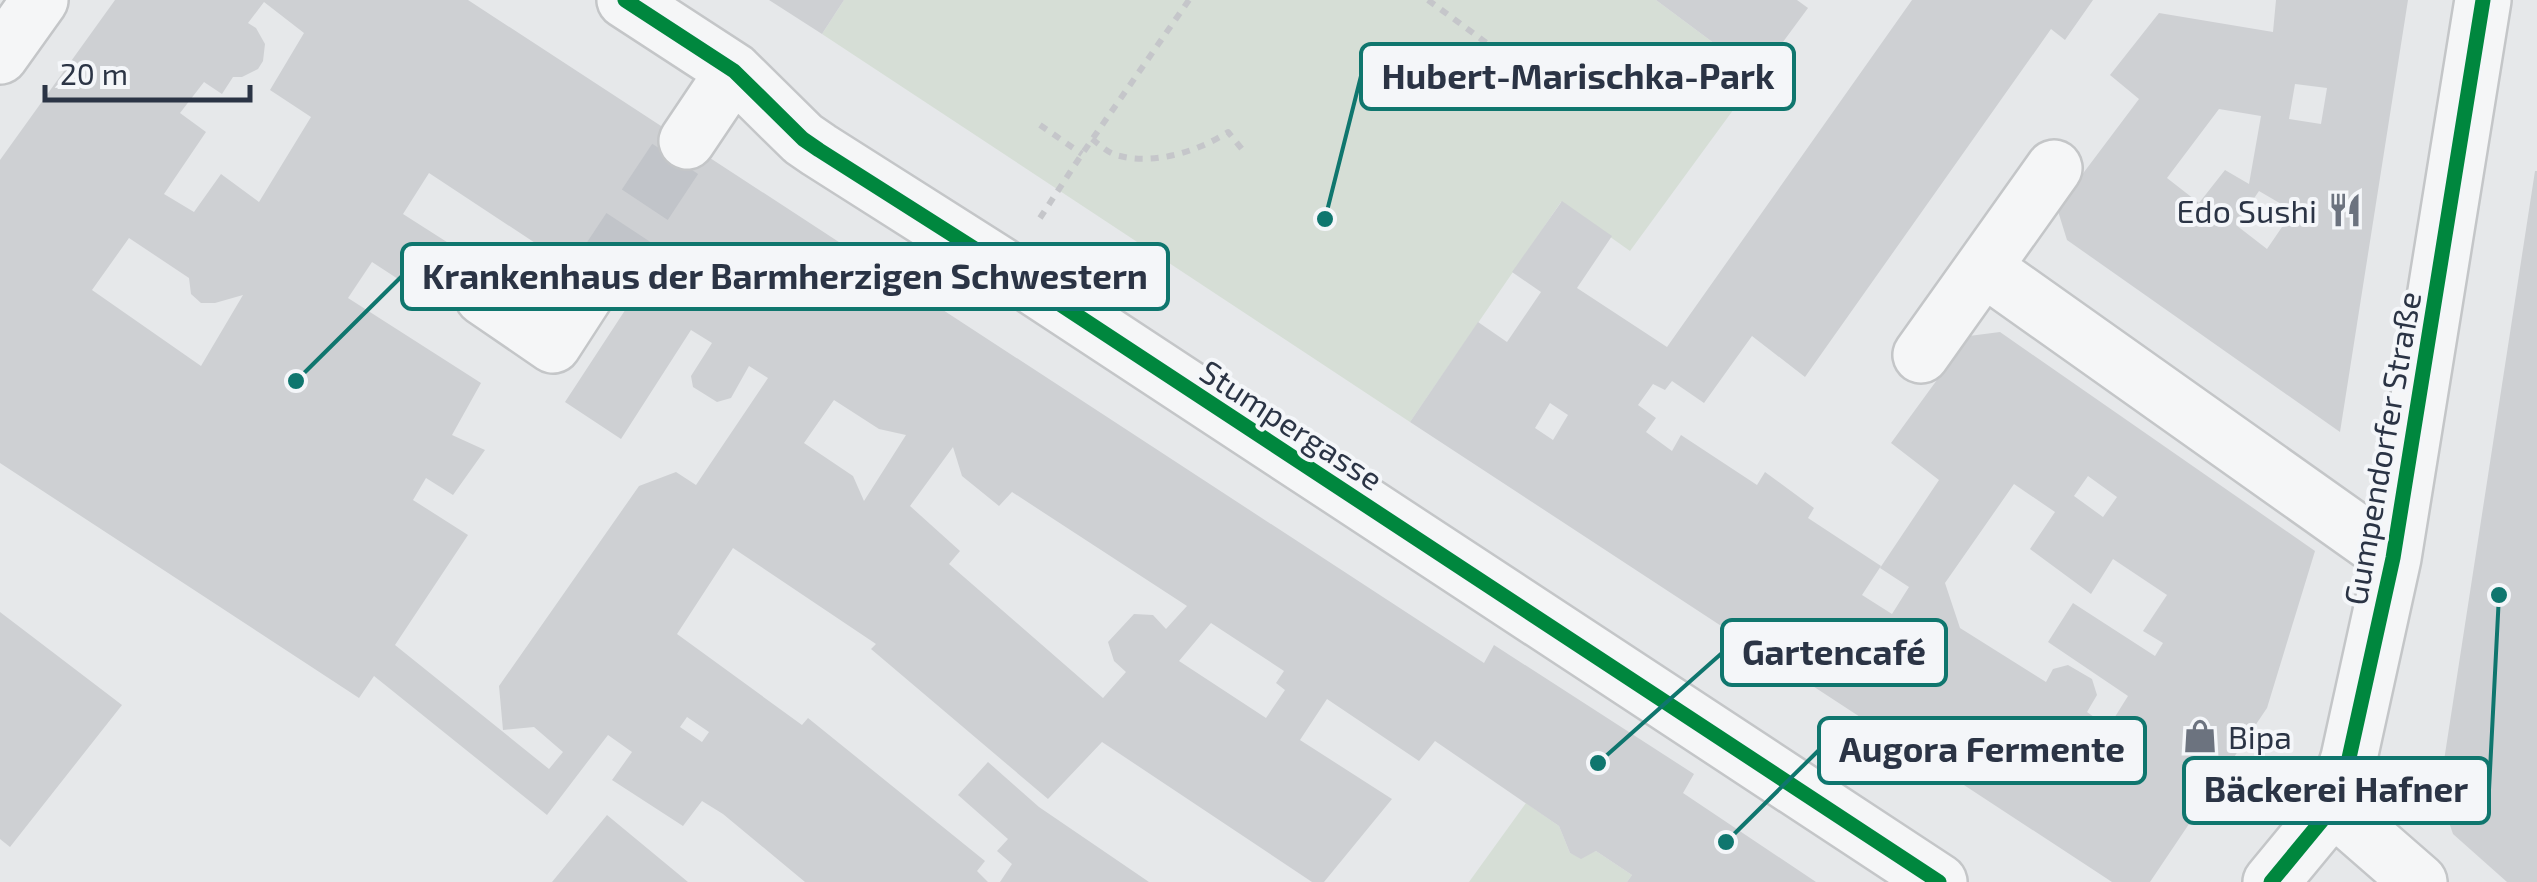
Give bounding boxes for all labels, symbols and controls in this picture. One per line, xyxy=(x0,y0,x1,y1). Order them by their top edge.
scale bar xyxy=(45,40,250,102)
callout: Hubert-Marischka-Park xyxy=(1361,44,1794,109)
text: Hubert-Marischka-Park xyxy=(1381,54,1775,96)
text: 20 m xyxy=(60,55,128,91)
place label: Edo Sushi xyxy=(2176,191,2317,229)
restaurant icon: Edo Sushi xyxy=(2326,191,2364,229)
callout: Krankenhaus der Barmherzigen Schwestern xyxy=(402,244,1168,309)
text: Krankenhaus der Barmherzigen Schwestern xyxy=(422,254,1148,296)
street label: Gumpendorfer Straße xyxy=(2335,288,2427,608)
street label: Stumpergasse xyxy=(1194,351,1390,497)
callout: Gartencafé xyxy=(1722,620,1946,685)
text: Gartencafé xyxy=(1742,630,1926,672)
shop icon: Bipa xyxy=(2181,717,2219,755)
place label: Bipa xyxy=(2228,717,2292,755)
callout: Augora Fermente xyxy=(1819,718,2145,783)
text: Augora Fermente xyxy=(1839,727,2125,769)
callout: Bäckerei Hafner xyxy=(2184,758,2489,823)
text: Bäckerei Hafner xyxy=(2204,767,2468,809)

